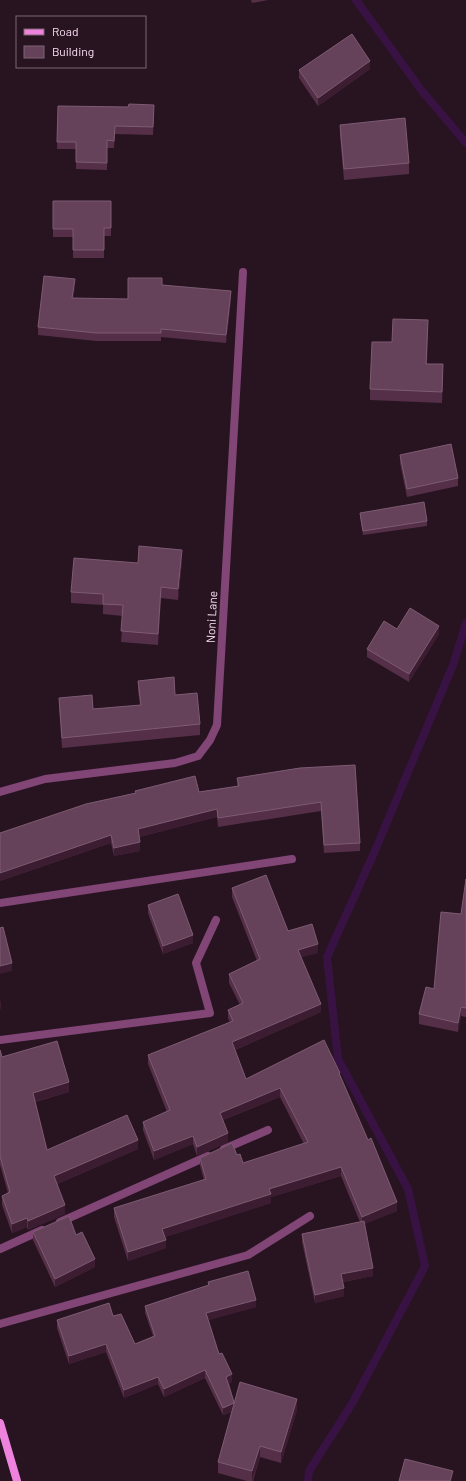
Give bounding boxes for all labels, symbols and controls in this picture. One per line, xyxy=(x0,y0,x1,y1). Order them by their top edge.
legend xyxy=(16,16,146,68)
text: Road xyxy=(52,24,79,38)
text: Building xyxy=(52,44,94,58)
street label: Noni Lane xyxy=(203,590,219,643)

